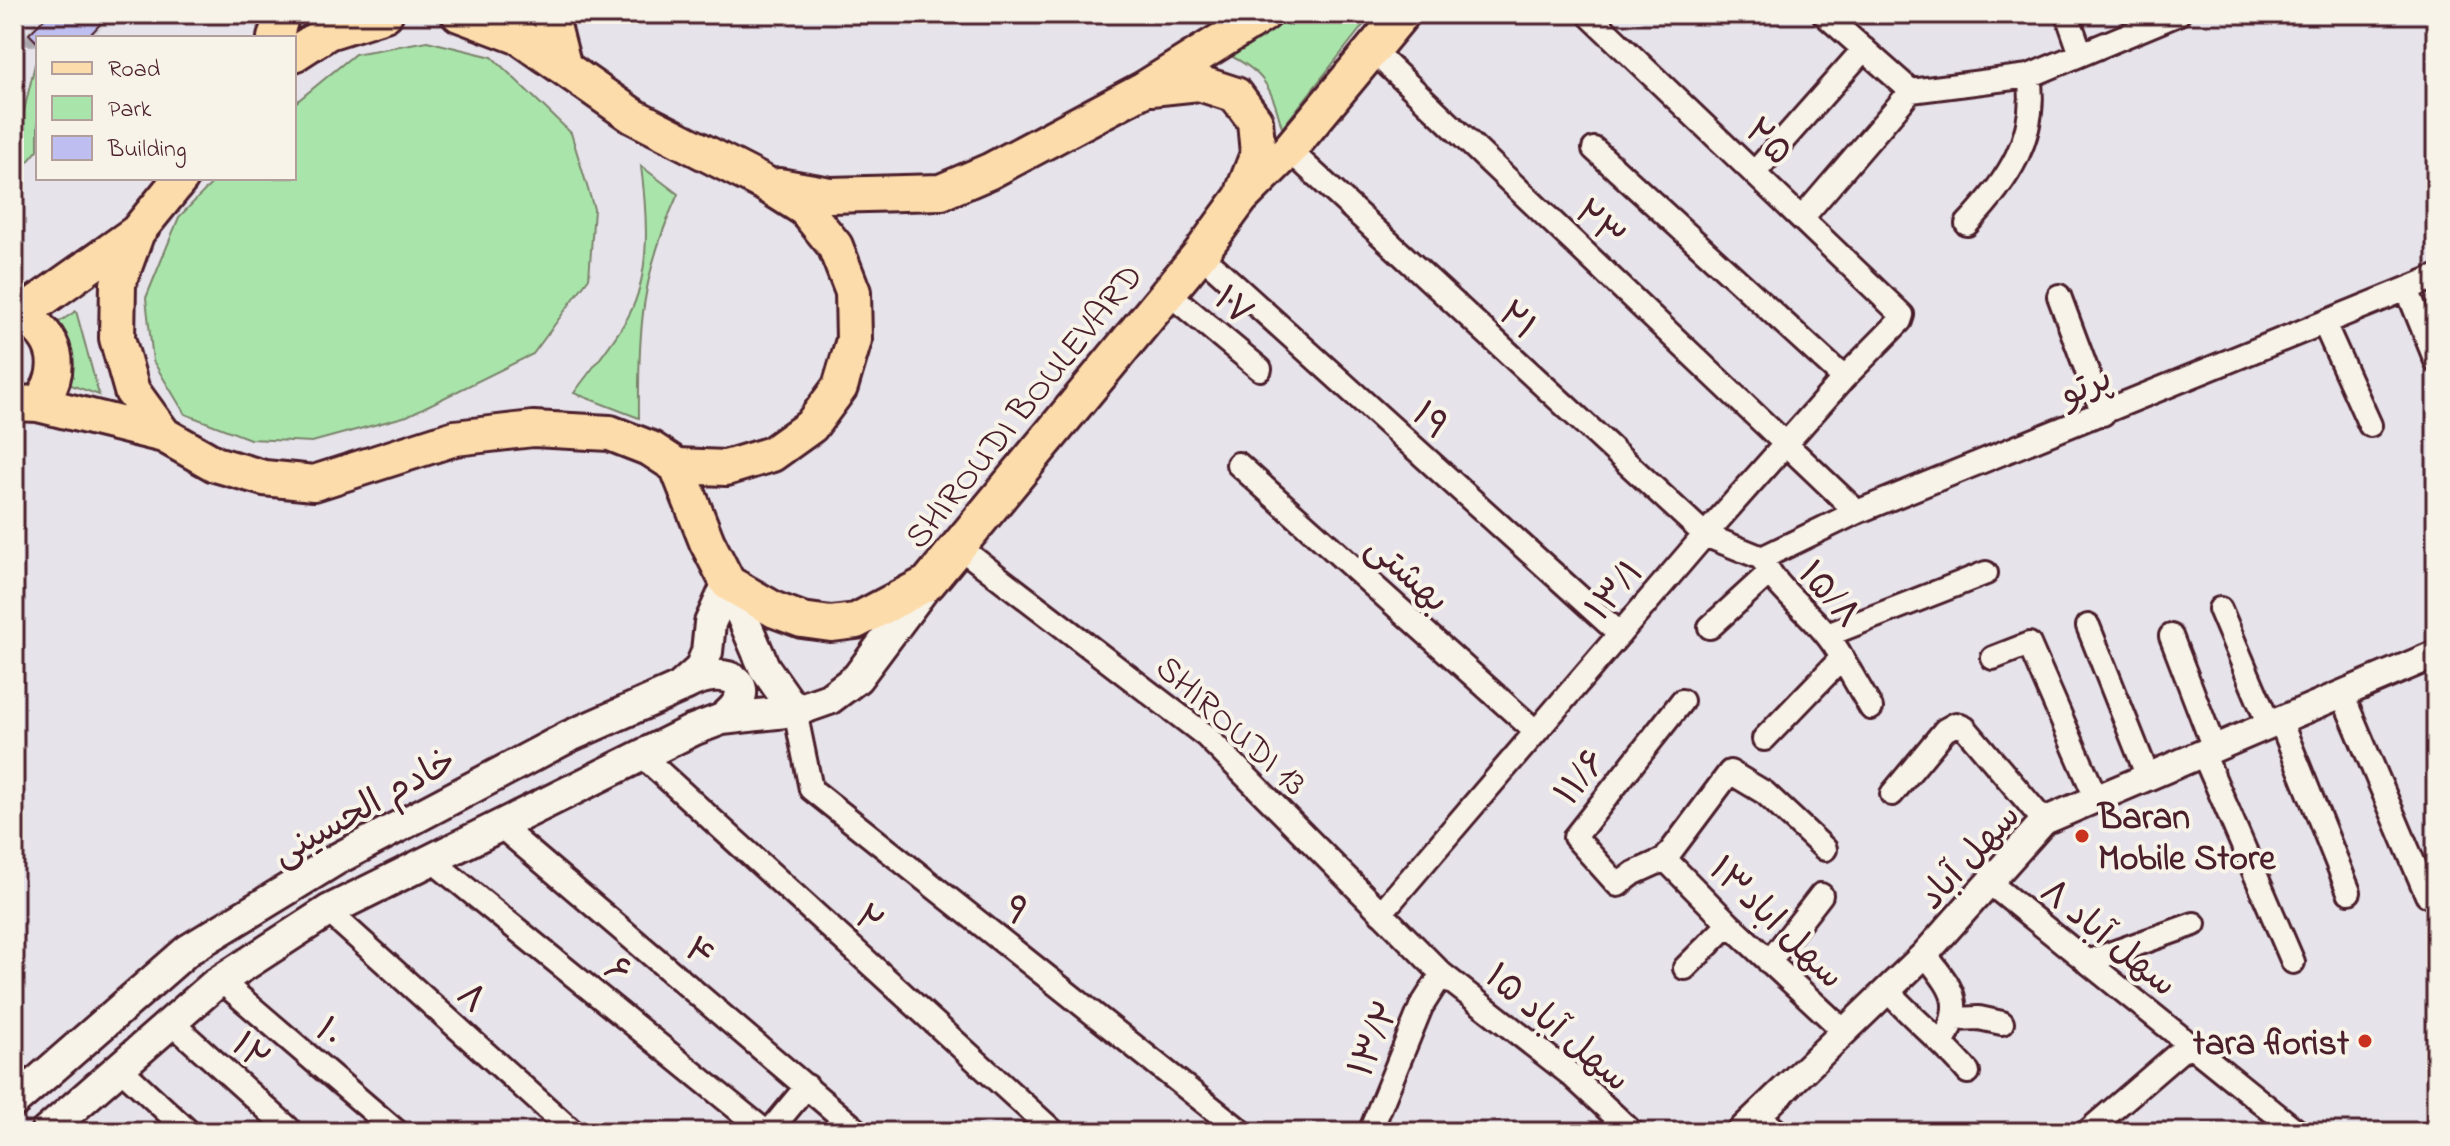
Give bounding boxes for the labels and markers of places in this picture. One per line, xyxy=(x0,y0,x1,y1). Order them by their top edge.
place label: Baran Mobile Store xyxy=(2096,793,2276,887)
marker: Baran Mobile Store xyxy=(2073,827,2091,845)
place label: tara florist xyxy=(2192,1019,2350,1072)
marker: tara florist xyxy=(2356,1032,2374,1050)

